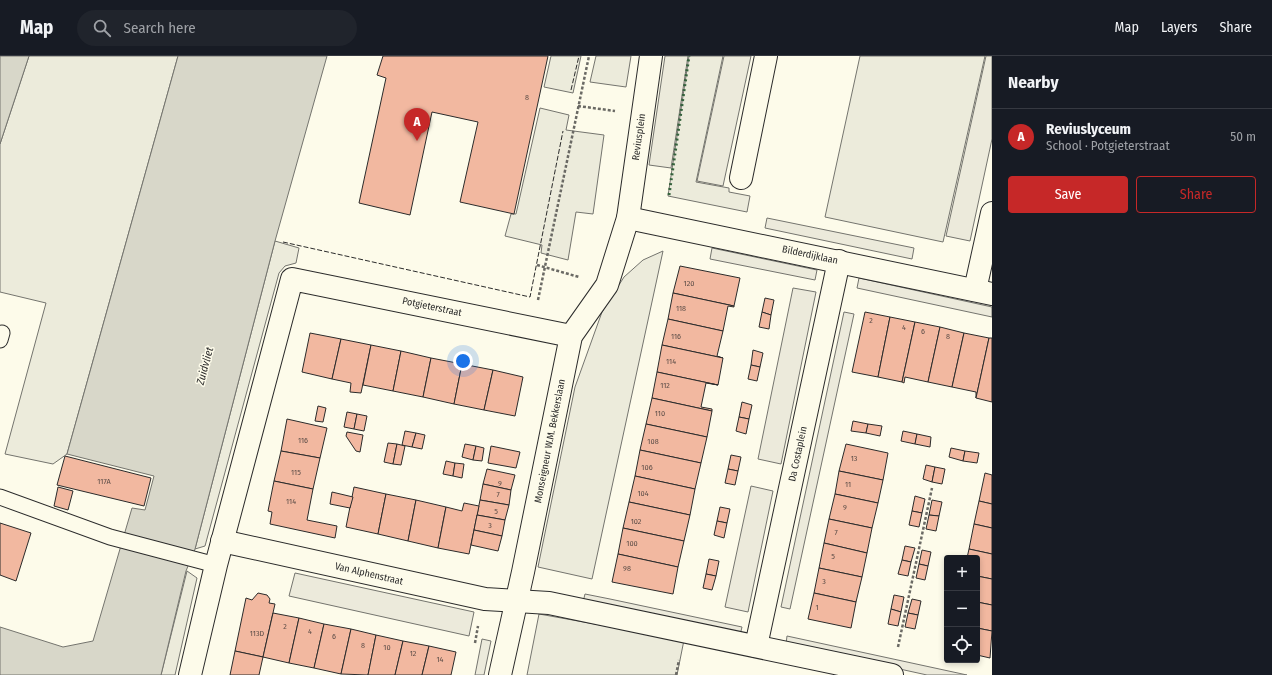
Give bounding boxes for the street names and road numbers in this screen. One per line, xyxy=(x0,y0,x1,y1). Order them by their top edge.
street label: Reviusplein xyxy=(630,113,648,161)
street label: Bilderdijklaan xyxy=(781,243,839,267)
street label: Potgieterstraat xyxy=(401,295,464,319)
street label: Monseigneur W.M. Bekkerslaan xyxy=(532,378,568,504)
street label: Da Costaplein xyxy=(786,425,810,483)
street label: Van Alphenstraat xyxy=(334,560,405,588)

